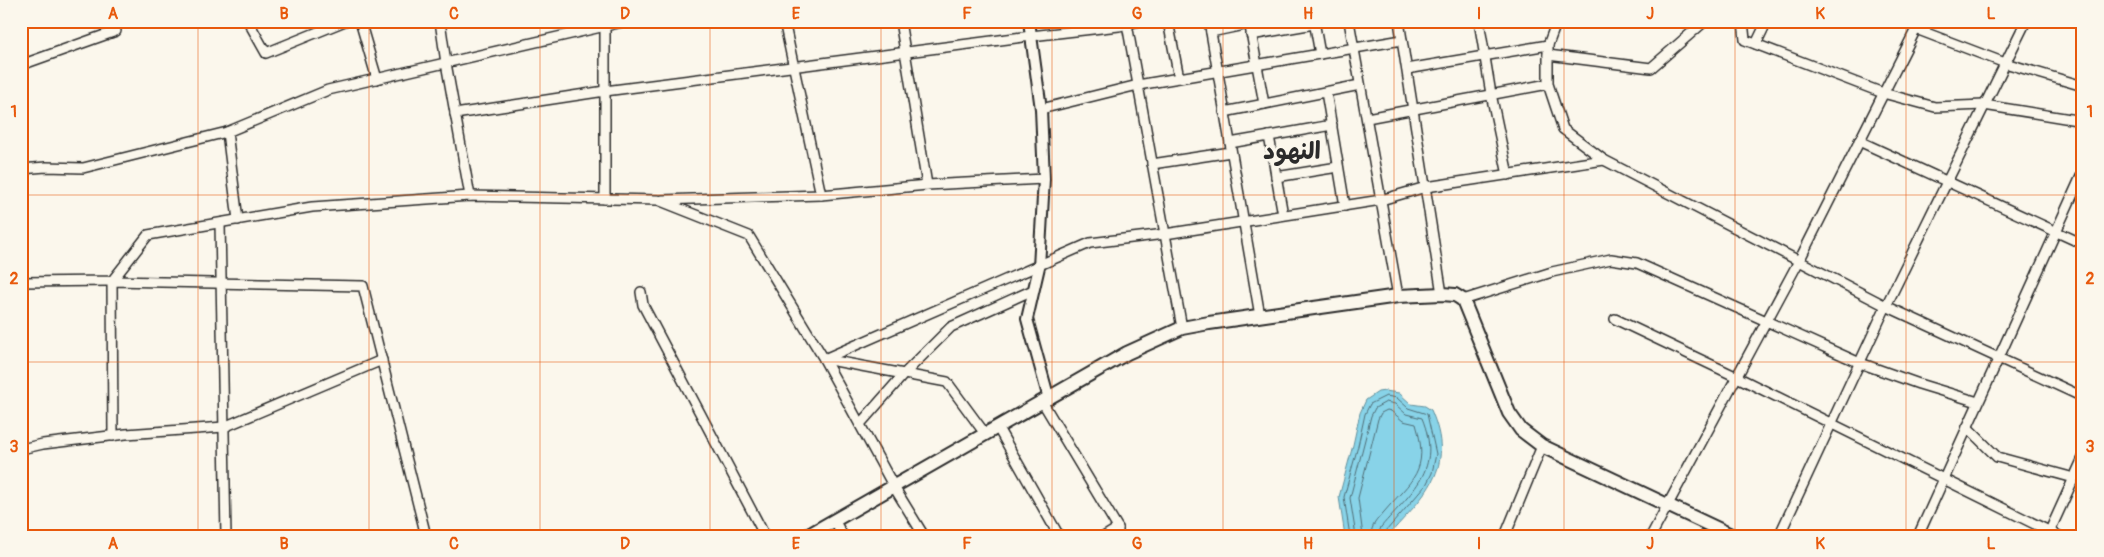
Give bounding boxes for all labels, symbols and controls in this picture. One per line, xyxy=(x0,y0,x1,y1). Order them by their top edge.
text: A xyxy=(108,4,119,24)
text: B xyxy=(279,4,289,24)
text: C xyxy=(449,4,459,24)
text: D xyxy=(620,4,630,24)
text: E xyxy=(792,4,801,24)
text: F xyxy=(962,4,972,24)
text: G xyxy=(1132,4,1143,24)
text: H xyxy=(1303,4,1313,24)
text: I xyxy=(1477,4,1481,24)
text: J xyxy=(1646,4,1654,24)
text: K xyxy=(1815,4,1825,24)
text: L xyxy=(1986,4,1996,24)
text: 1 xyxy=(11,102,17,122)
text: 1 xyxy=(2087,102,2093,122)
district label: النهود xyxy=(1263,137,1321,166)
text: 2 xyxy=(10,269,19,289)
text: 2 xyxy=(2086,269,2095,289)
text: 3 xyxy=(10,437,19,457)
text: 3 xyxy=(2086,437,2095,457)
text: A xyxy=(108,534,119,554)
text: B xyxy=(279,534,289,554)
text: C xyxy=(449,534,459,554)
text: D xyxy=(620,534,630,554)
text: E xyxy=(792,534,801,554)
text: F xyxy=(962,534,972,554)
text: G xyxy=(1132,534,1143,554)
text: H xyxy=(1303,534,1313,554)
text: I xyxy=(1477,534,1481,554)
text: J xyxy=(1646,534,1654,554)
text: K xyxy=(1815,534,1825,554)
text: L xyxy=(1986,534,1996,554)

